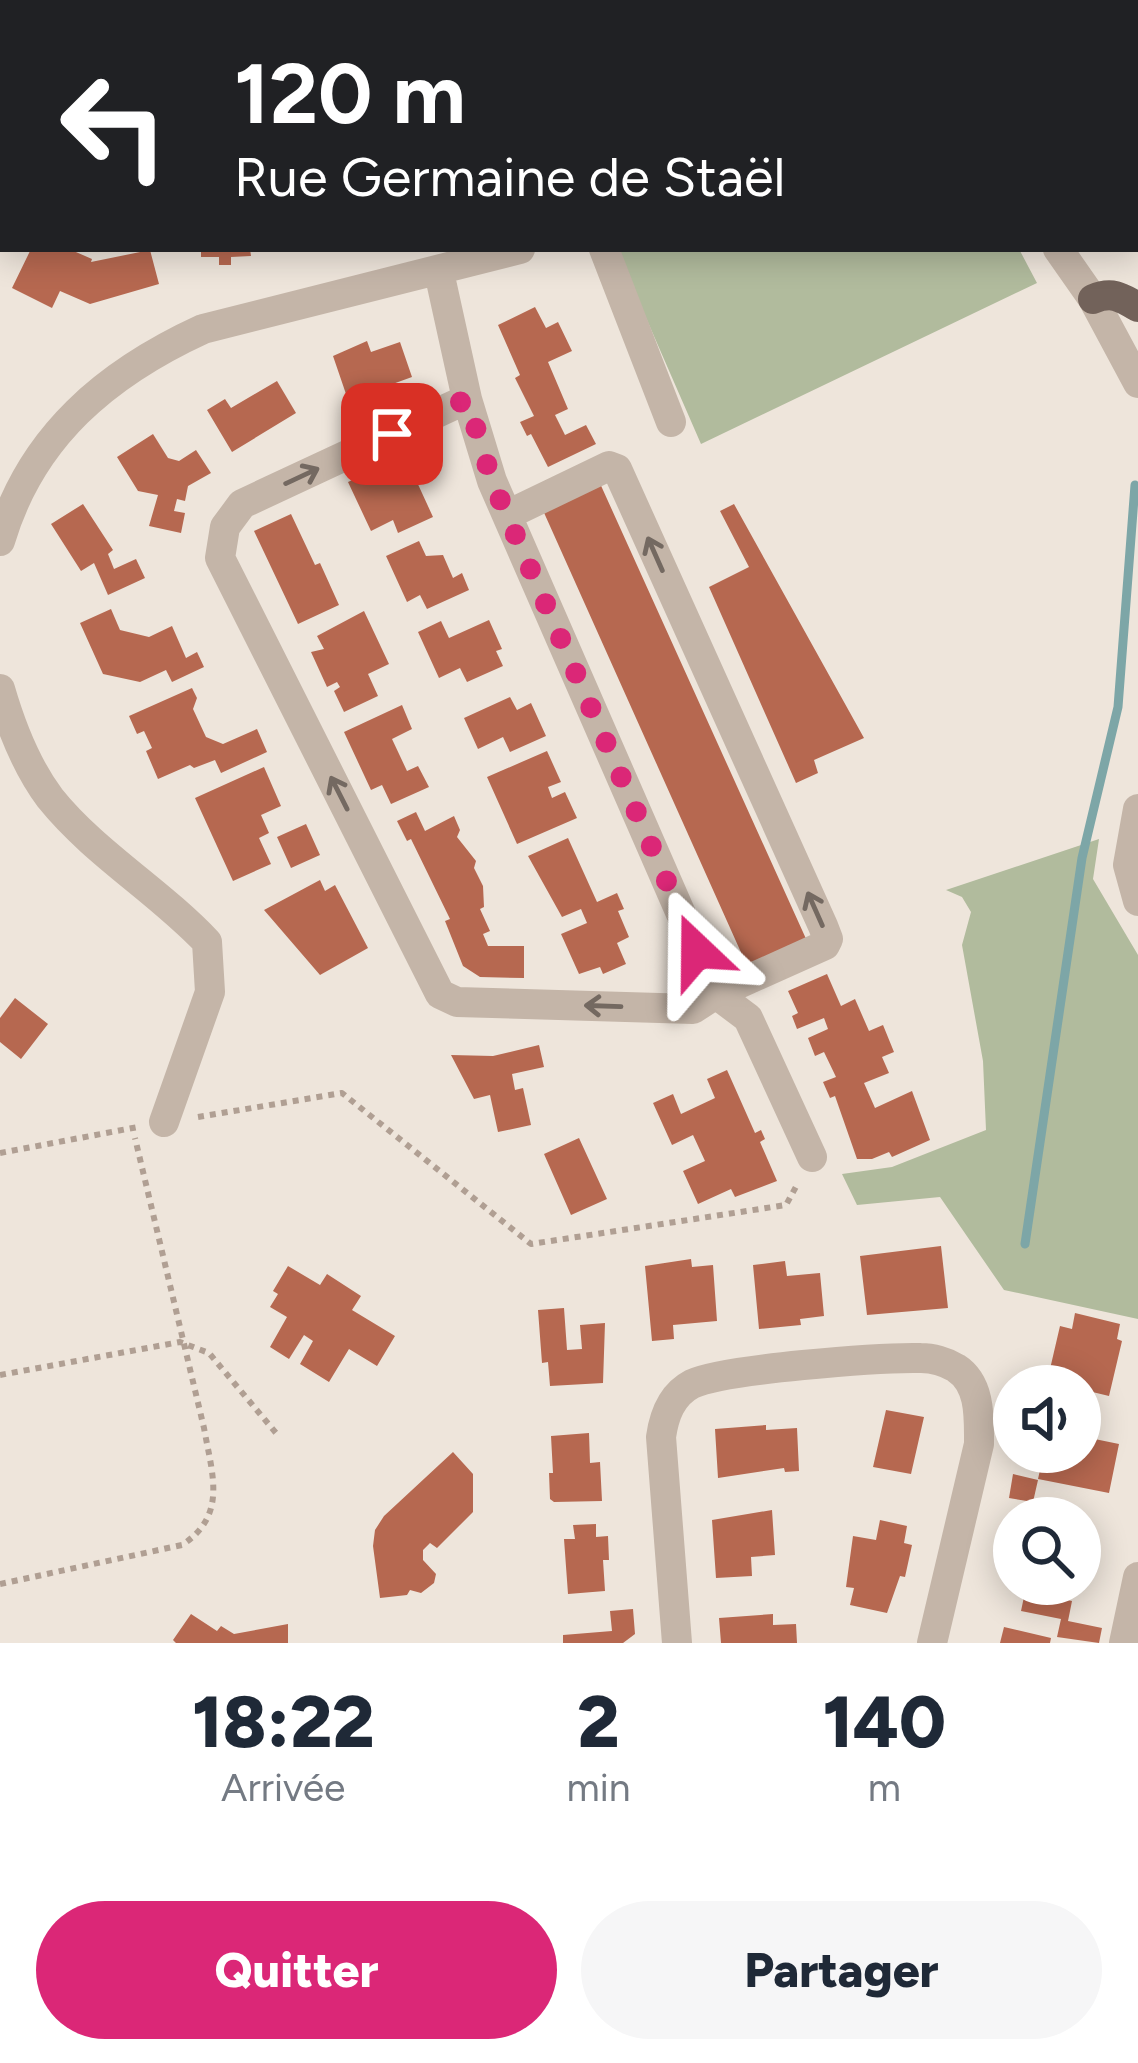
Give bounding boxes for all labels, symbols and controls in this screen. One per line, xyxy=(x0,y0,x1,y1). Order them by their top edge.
text: 120 m xyxy=(234,43,466,144)
icon: left xyxy=(36,48,192,204)
text: Rue Germaine de Staël xyxy=(234,145,785,210)
pin xyxy=(341,383,443,485)
icon: arrive xyxy=(359,401,425,467)
one-way arrow xyxy=(284,463,320,485)
one-way arrow xyxy=(643,537,665,573)
one-way arrow xyxy=(326,775,349,811)
position arrow xyxy=(634,888,760,1014)
one-way arrow xyxy=(803,892,825,928)
one-way arrow xyxy=(584,995,623,1018)
map controls xyxy=(993,1365,1101,1605)
button: sound xyxy=(993,1365,1101,1473)
button: search xyxy=(993,1497,1101,1605)
text: 18:22 xyxy=(192,1679,375,1765)
text: 2 xyxy=(577,1679,620,1765)
text: 140 xyxy=(822,1679,946,1765)
text: Arrivée xyxy=(221,1764,345,1811)
text: min xyxy=(567,1764,631,1811)
text: m xyxy=(868,1764,901,1811)
button: Quitter xyxy=(36,1901,557,2039)
button: Partager xyxy=(581,1901,1102,2039)

